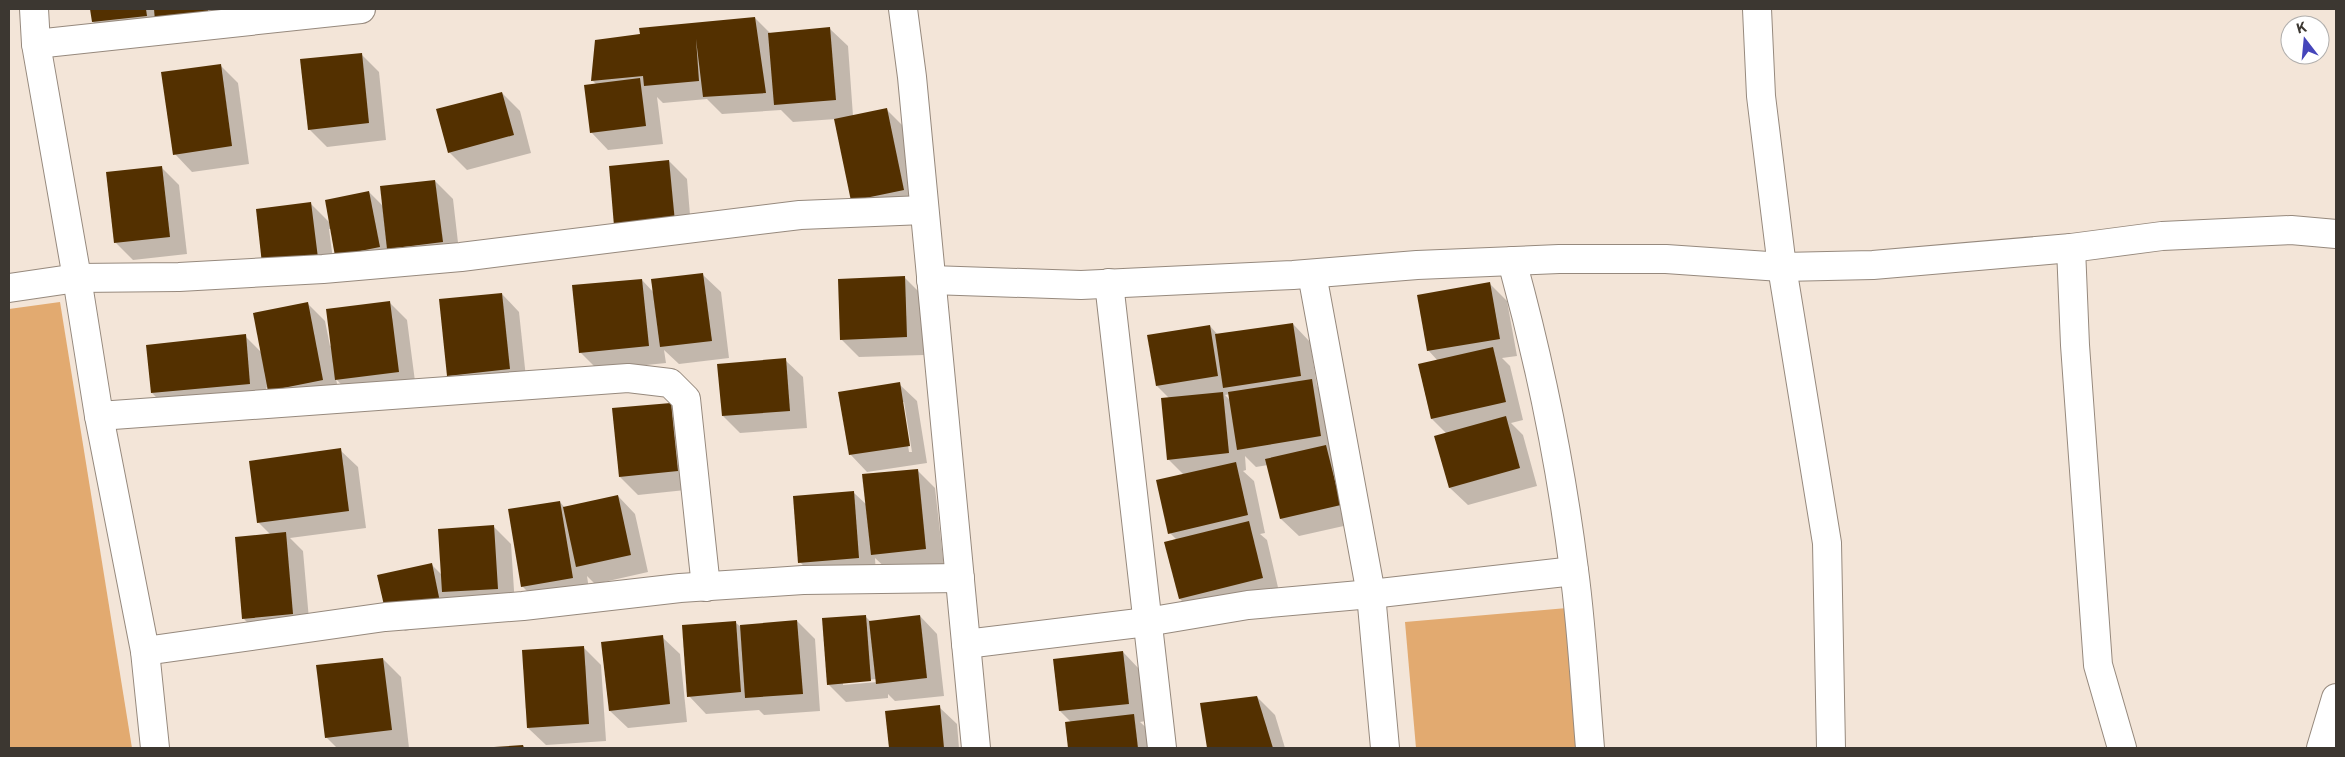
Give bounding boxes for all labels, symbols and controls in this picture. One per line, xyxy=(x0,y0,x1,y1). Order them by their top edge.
north arrow xyxy=(2280,15,2330,65)
text: K xyxy=(2294,18,2308,37)

